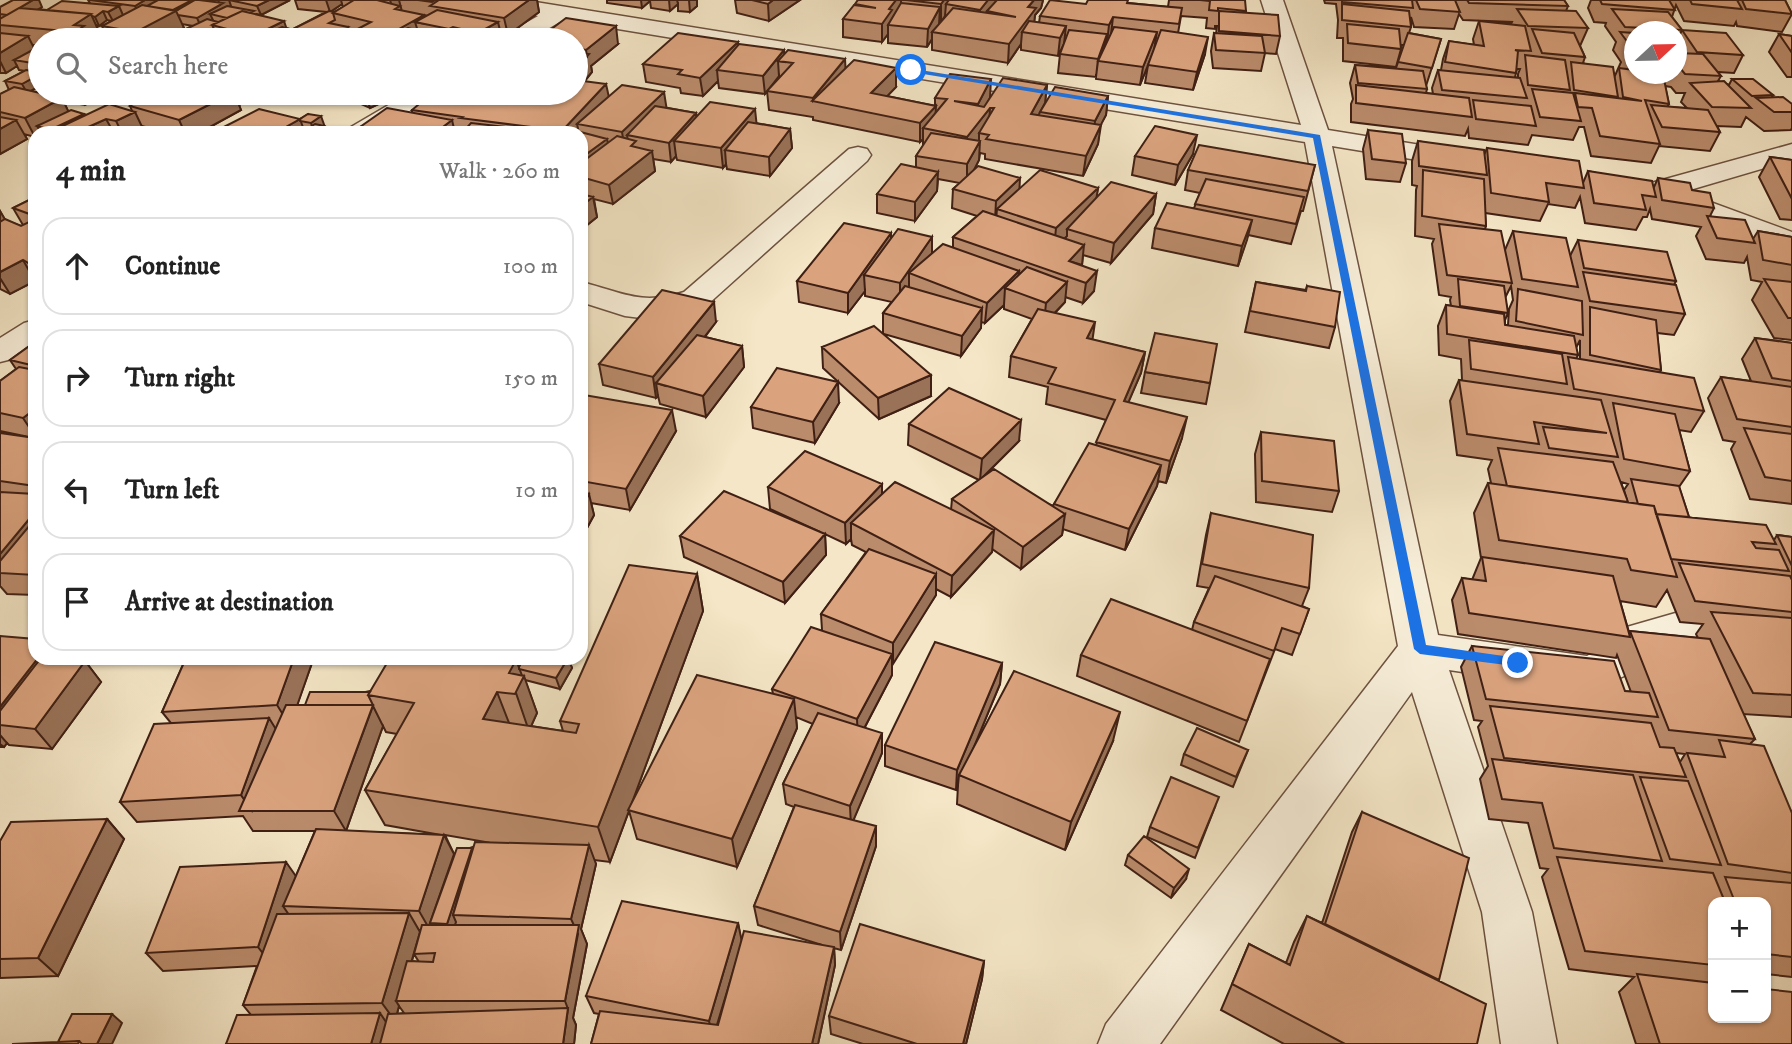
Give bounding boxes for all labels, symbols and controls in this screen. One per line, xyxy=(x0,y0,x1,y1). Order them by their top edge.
north arrow xyxy=(1624,21,1687,84)
search box xyxy=(28,28,588,105)
icon: search xyxy=(52,48,90,86)
text: Search here xyxy=(108,50,228,83)
route start xyxy=(895,54,926,85)
text: 4 min xyxy=(56,153,126,190)
text: Walk · 260 m xyxy=(439,157,560,186)
icon: ahead xyxy=(58,247,96,285)
text: Continue xyxy=(125,250,220,283)
text: 100 m xyxy=(503,252,558,281)
icon: right xyxy=(58,359,96,397)
text: Turn right xyxy=(125,362,235,395)
text: 150 m xyxy=(504,364,558,393)
icon: left xyxy=(58,471,96,509)
text: Turn left xyxy=(125,474,219,507)
text: 10 m xyxy=(515,476,558,505)
icon: arrive xyxy=(58,583,96,621)
text: Arrive at destination xyxy=(125,586,334,619)
route end xyxy=(1502,647,1533,678)
map controls xyxy=(1708,897,1771,1023)
button: + xyxy=(1708,897,1771,960)
button: − xyxy=(1708,960,1771,1023)

